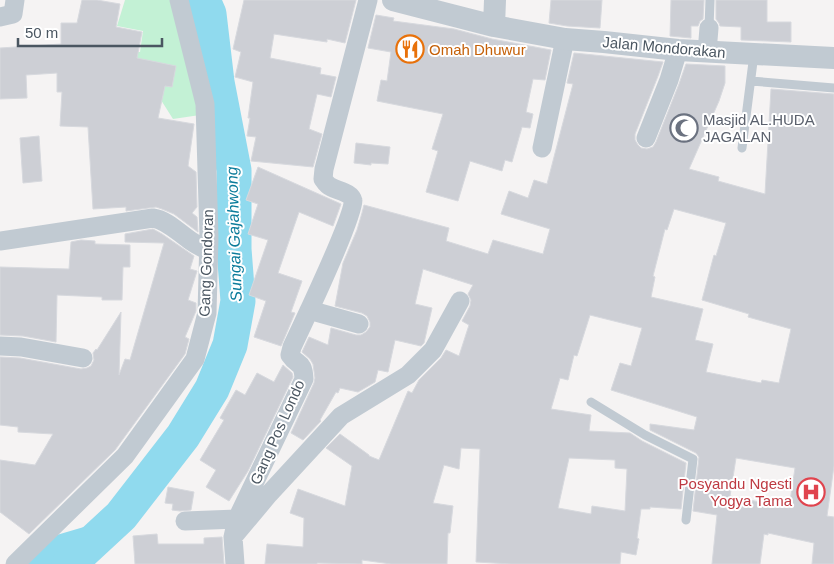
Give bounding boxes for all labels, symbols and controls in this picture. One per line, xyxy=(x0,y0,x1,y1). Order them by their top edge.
scale bar xyxy=(18,15,161,47)
text: 50 m xyxy=(25,24,58,41)
street label: Jalan Mondorakan xyxy=(602,33,726,61)
restaurant icon: Omah Dhuwur xyxy=(395,34,425,64)
place label: Omah Dhuwur xyxy=(429,41,526,58)
place label: Masjid AL.HUDA JAGALAN xyxy=(703,111,815,145)
mosque icon: Masjid AL.HUDA JAGALAN xyxy=(669,113,699,143)
water label: Sungai Gajahwong xyxy=(223,166,245,302)
street label: Gang Gondoran xyxy=(196,209,216,317)
street label: Gang Pos Londo xyxy=(246,377,308,487)
place label: Posyandu Ngesti Yogya Tama xyxy=(679,475,793,509)
hospital icon: Posyandu Ngesti Yogya Tama xyxy=(796,477,826,507)

